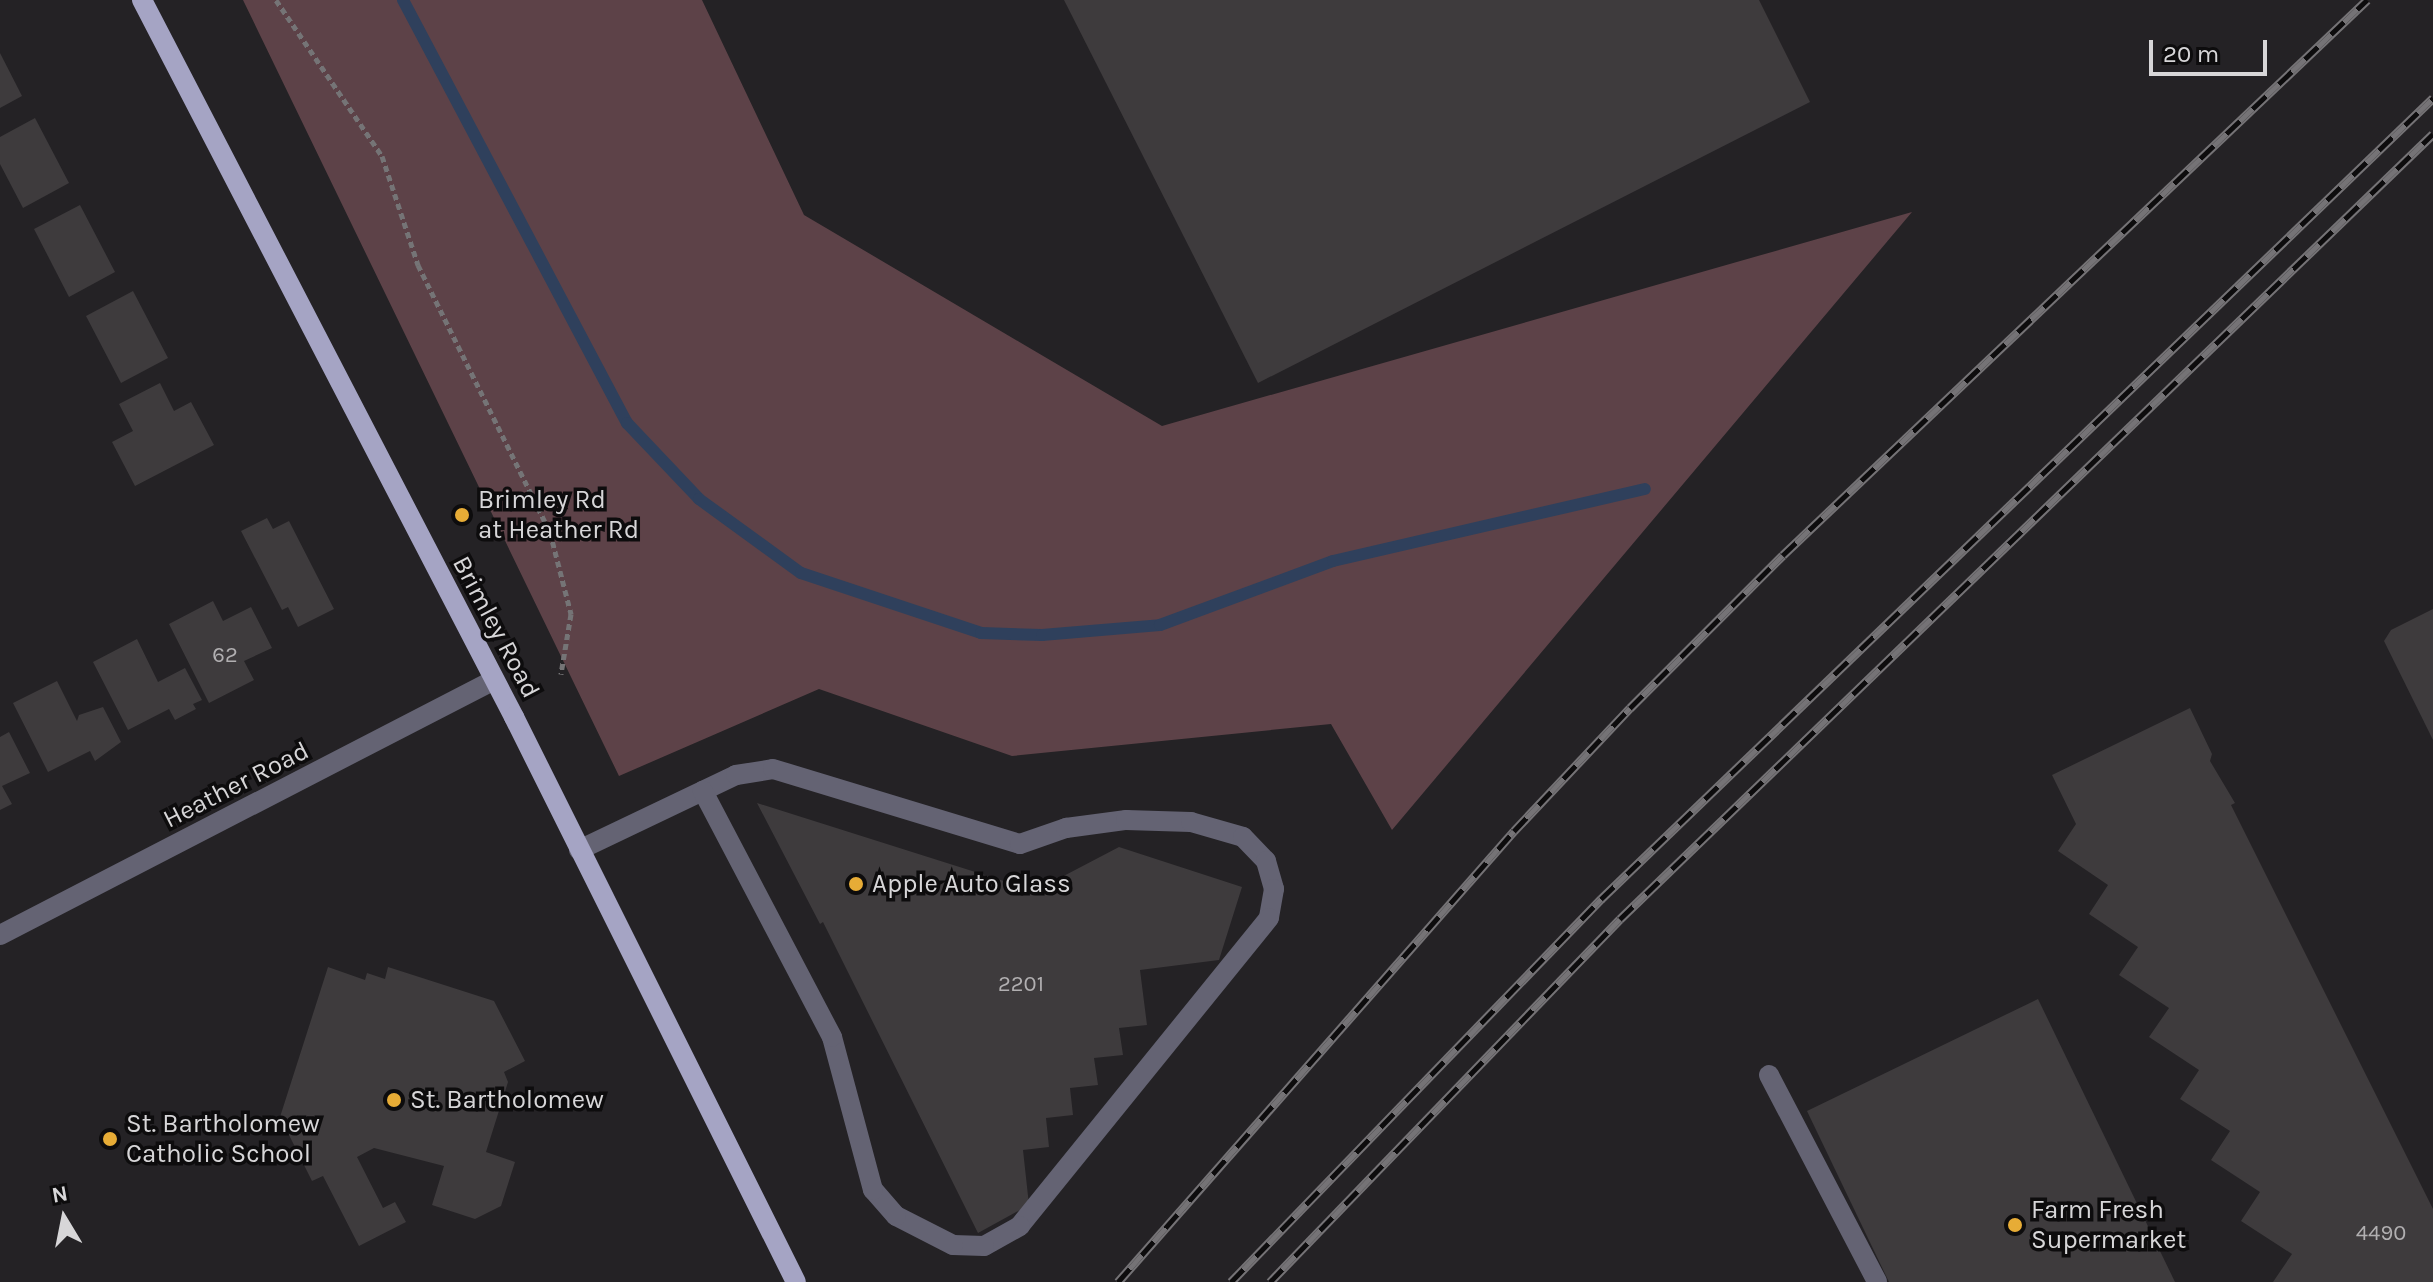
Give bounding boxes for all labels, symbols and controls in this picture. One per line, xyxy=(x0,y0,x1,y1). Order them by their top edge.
scale bar xyxy=(2153,24,2271,74)
text: 20 m xyxy=(2163,40,2219,68)
place label: Brimley Rd at Heather Rd xyxy=(478,484,639,546)
marker: Brimley Rd at Heather Rd xyxy=(453,506,471,524)
street label: Brimley Road xyxy=(446,551,546,703)
house number: 62 xyxy=(212,643,238,669)
street label: Heather Road xyxy=(158,735,314,835)
place label: Apple Auto Glass xyxy=(872,868,1071,900)
marker: Apple Auto Glass xyxy=(847,875,865,893)
house number: 2201 xyxy=(998,972,1044,998)
place label: St. Bartholomew xyxy=(410,1084,604,1116)
marker: St. Bartholomew xyxy=(385,1091,403,1109)
place label: St. Bartholomew Catholic School xyxy=(126,1108,320,1170)
marker: St. Bartholomew Catholic School xyxy=(101,1130,119,1148)
north arrow xyxy=(24,1178,104,1258)
text: N xyxy=(50,1180,70,1209)
place label: Farm Fresh Supermarket xyxy=(2031,1194,2186,1256)
marker: Farm Fresh Supermarket xyxy=(2006,1216,2024,1234)
house number: 4490 xyxy=(2356,1221,2406,1247)

